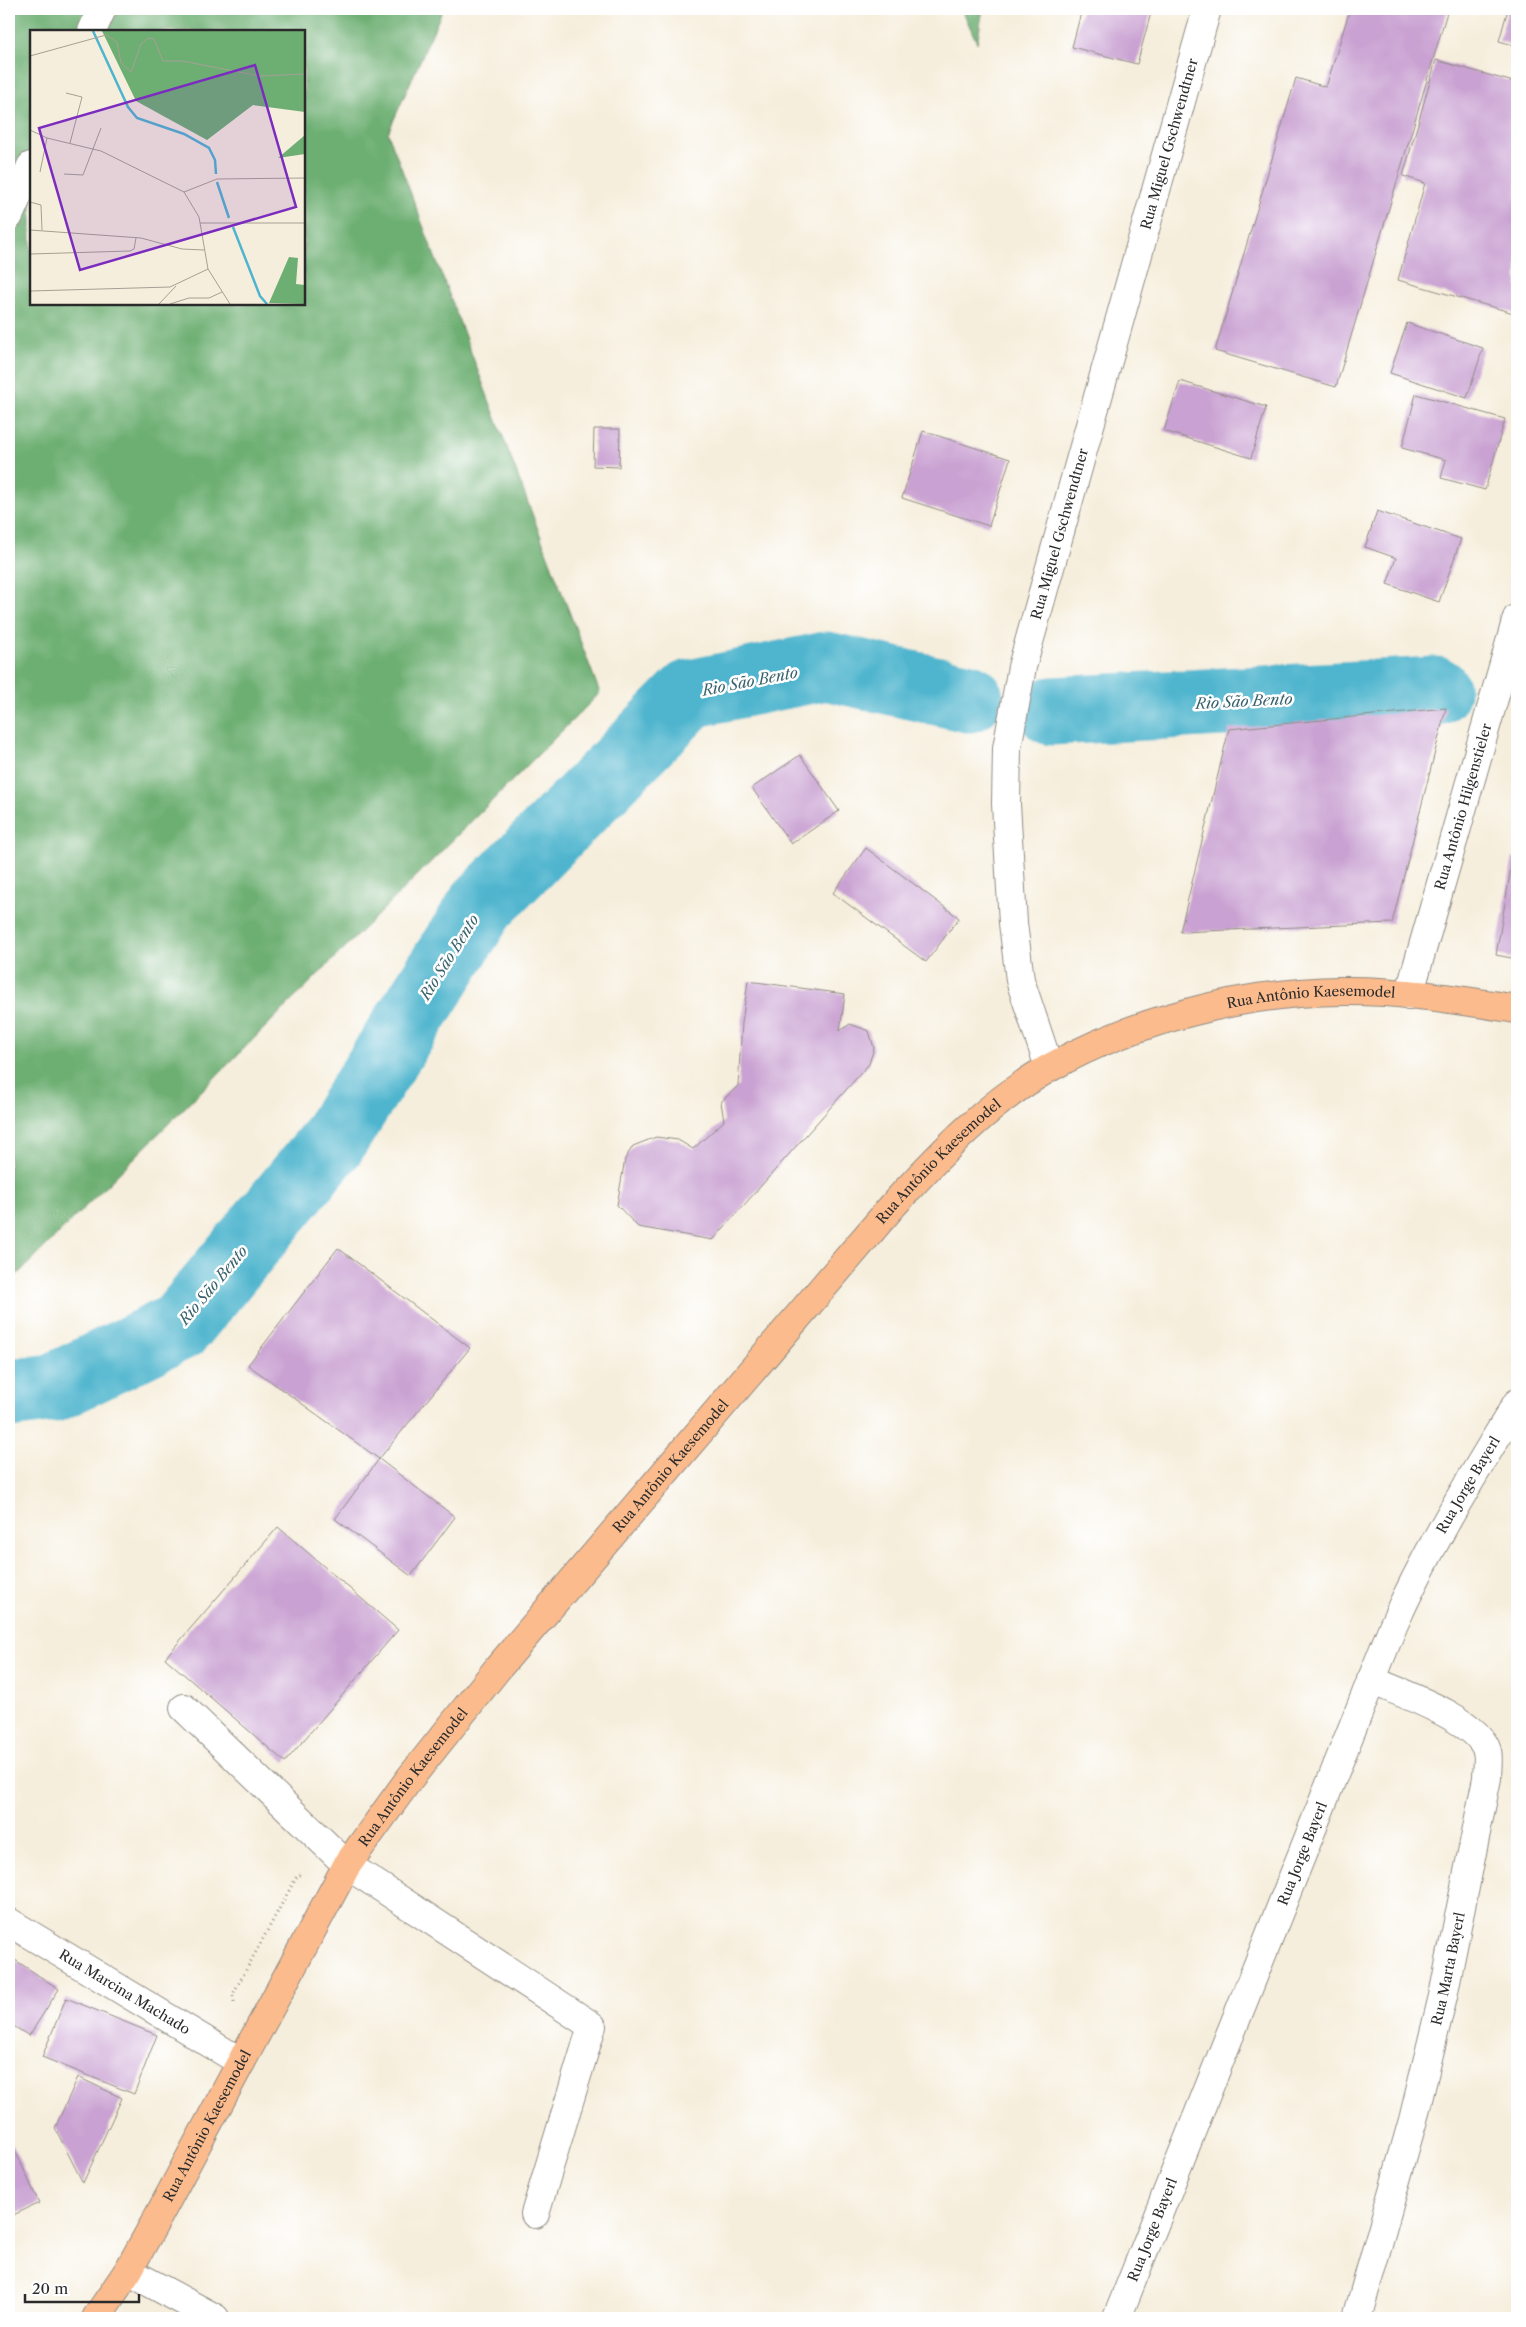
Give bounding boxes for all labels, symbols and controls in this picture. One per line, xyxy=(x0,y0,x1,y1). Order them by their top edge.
inset map xyxy=(30,30,305,305)
street label: Rua Miguel Gschwendtner xyxy=(1136,56,1202,232)
street label: Rua Miguel Gschwendtner xyxy=(1027,446,1092,622)
water label: Rio São Bento xyxy=(700,662,799,700)
water label: Rio São Bento xyxy=(1194,689,1293,713)
street label: Rua Antônio Hilgenstieler xyxy=(1431,721,1495,892)
water label: Rio São Bento xyxy=(415,911,483,1004)
street label: Rua Antônio Kaesemodel xyxy=(1225,982,1396,1012)
street label: Rua Antônio Kaesemodel xyxy=(872,1095,1004,1228)
water label: Rio São Bento xyxy=(174,1242,251,1329)
street label: Rua Antônio Kaesemodel xyxy=(609,1396,732,1536)
street label: Rua Jorge Bayerl xyxy=(1432,1433,1504,1537)
street label: Rua Antônio Kaesemodel xyxy=(354,1704,472,1850)
street label: Rua Jorge Bayerl xyxy=(1273,1799,1331,1908)
street label: Rua Marta Bayerl xyxy=(1427,1911,1469,2027)
street label: Rua Marcina Machado xyxy=(56,1945,194,2038)
street label: Rua Antônio Kaesemodel xyxy=(159,2047,255,2205)
street label: Rua Jorge Bayerl xyxy=(1123,2175,1181,2284)
scale bar xyxy=(25,2272,139,2304)
text: 20 m xyxy=(32,2279,68,2298)

